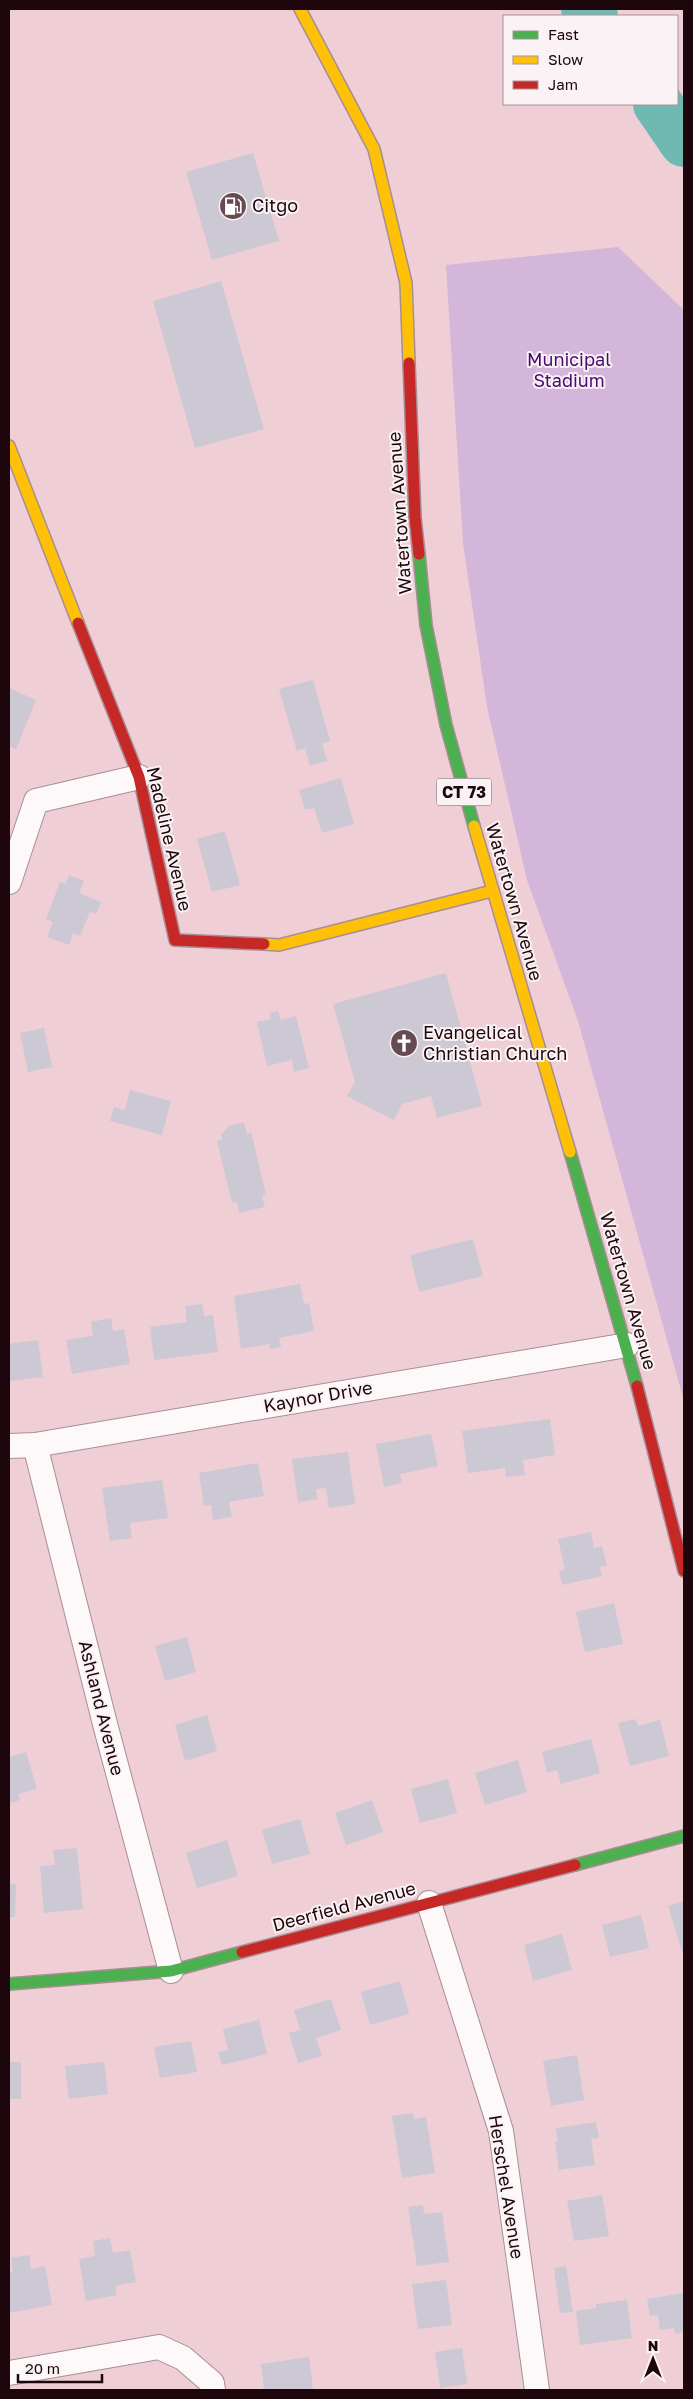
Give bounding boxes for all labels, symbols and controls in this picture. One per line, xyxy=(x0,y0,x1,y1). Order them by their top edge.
legend xyxy=(503,15,678,105)
text: Fast xyxy=(548,25,579,43)
text: Slow xyxy=(548,50,583,68)
text: Jam xyxy=(548,75,578,93)
fuel station icon: Citgo xyxy=(218,191,248,221)
place label: Citgo xyxy=(252,194,298,216)
park label: Municipal Stadium xyxy=(527,348,611,391)
street label: Watertown Avenue xyxy=(382,431,416,595)
street label: Madeline Avenue xyxy=(143,765,197,913)
road number: CT 73 xyxy=(436,779,492,806)
street label: Watertown Avenue xyxy=(482,820,548,983)
place label: Evangelical Christian Church xyxy=(423,1021,567,1064)
church icon: Evangelical Christian Church xyxy=(389,1028,419,1058)
street label: Watertown Avenue xyxy=(596,1209,662,1372)
street label: Kaynor Drive xyxy=(262,1376,374,1416)
street label: Ashland Avenue xyxy=(75,1638,129,1778)
street label: Deerfield Avenue xyxy=(270,1876,418,1936)
street label: Herschel Avenue xyxy=(485,2113,529,2261)
north arrow xyxy=(628,2334,678,2384)
text: N xyxy=(648,2337,658,2354)
scale bar xyxy=(18,2352,101,2384)
text: 20 m xyxy=(25,2359,60,2377)

